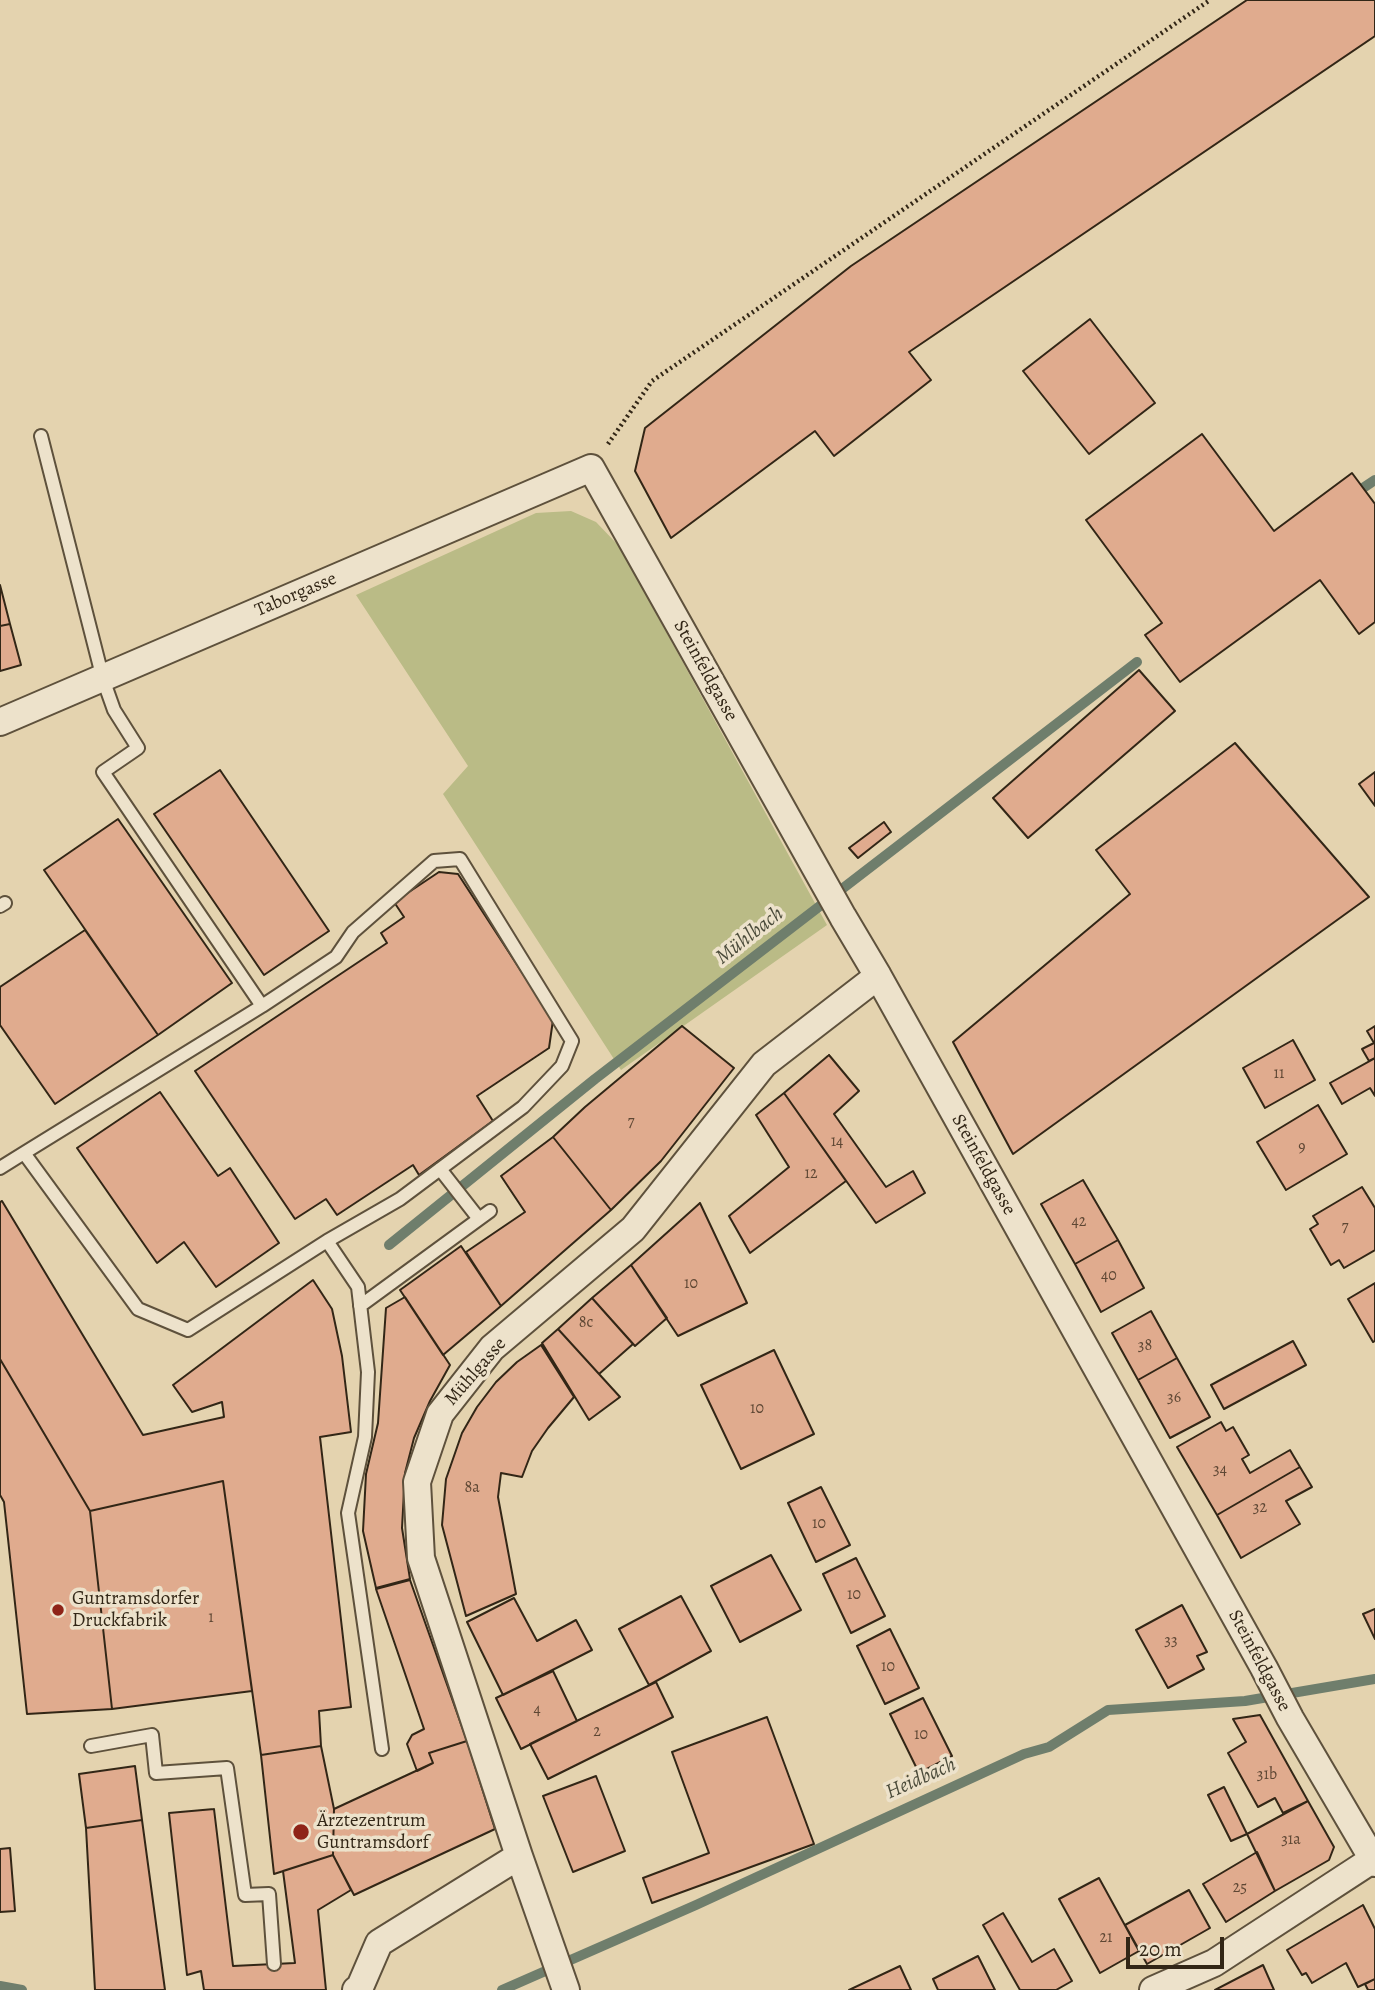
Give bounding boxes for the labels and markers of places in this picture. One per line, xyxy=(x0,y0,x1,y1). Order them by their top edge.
place label: Guntramsdorfer Druckfabrik xyxy=(72,1588,199,1632)
marker: Guntramsdorfer Druckfabrik xyxy=(50,1602,66,1618)
place label: Ärztezentrum Guntramsdorf xyxy=(317,1810,429,1854)
marker: Ärztezentrum Guntramsdorf xyxy=(291,1822,311,1842)

